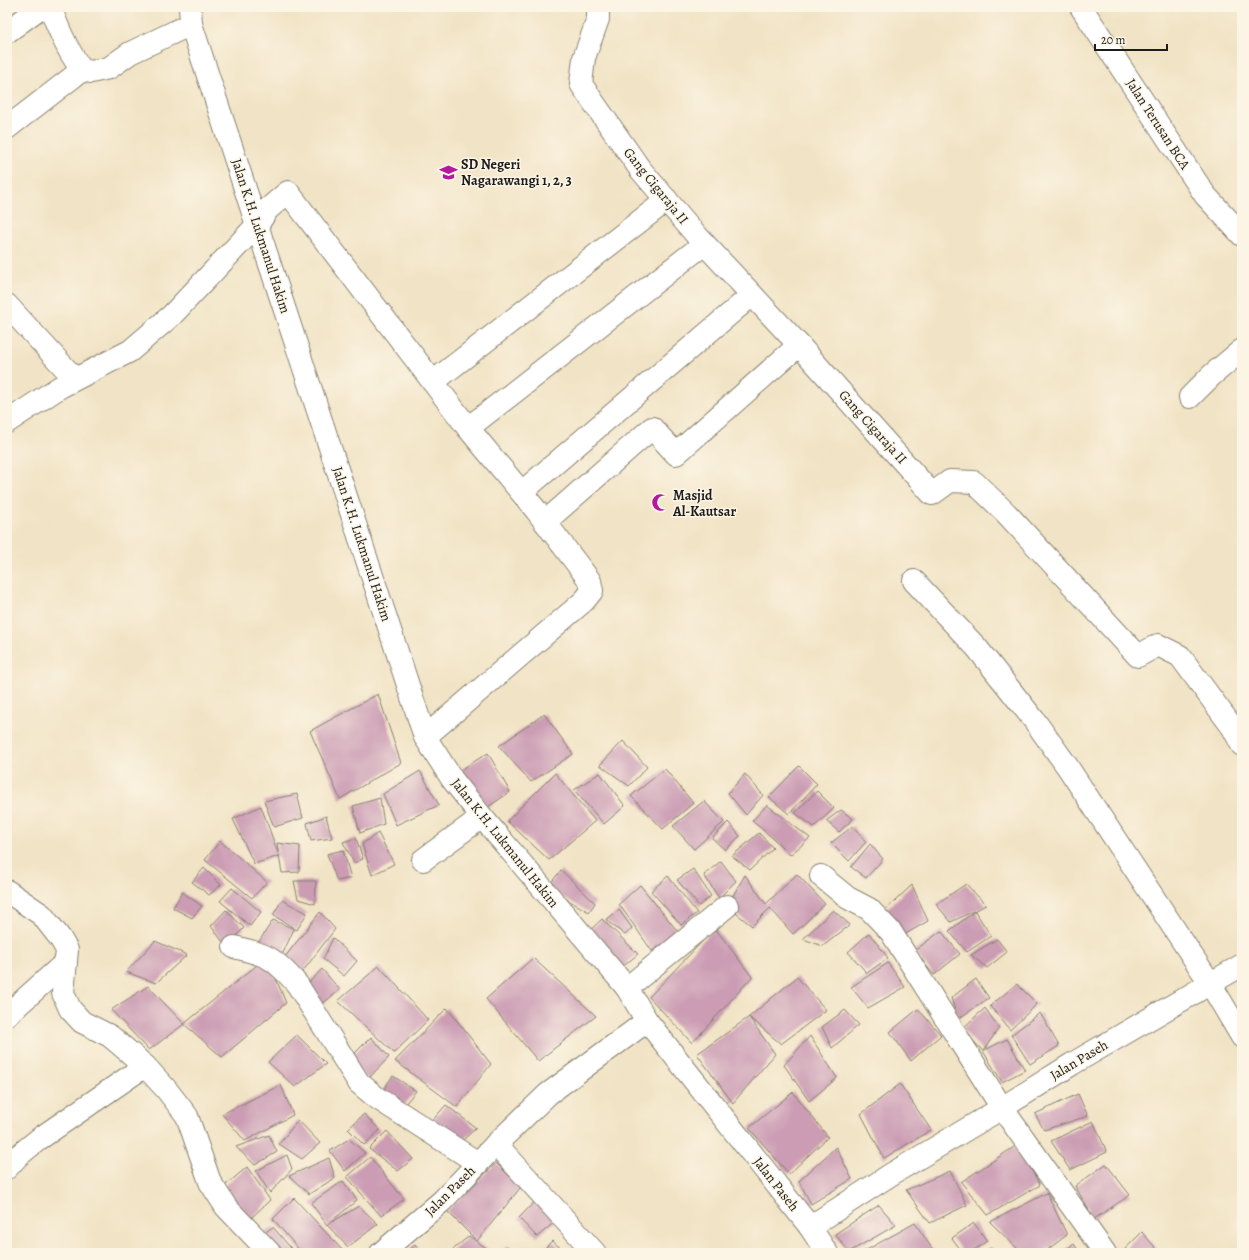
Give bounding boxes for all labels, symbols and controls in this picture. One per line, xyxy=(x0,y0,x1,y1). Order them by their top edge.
scale bar xyxy=(1095,26,1167,52)
text: 20 m xyxy=(1101,32,1125,48)
street label: Jalan Terusan BCA xyxy=(1121,75,1195,174)
street label: Gang Cigaraja II xyxy=(619,144,693,228)
place label: SD Negeri Nagarawangi 1, 2, 3 xyxy=(461,155,572,190)
street label: Jalan K.H. Lukmanul Hakim xyxy=(227,156,295,316)
school or university icon: SD Negeri Nagarawangi 1, 2, 3 xyxy=(438,162,458,182)
street label: Gang Cigaraja II xyxy=(835,386,911,468)
street label: Jalan K.H. Lukmanul Hakim xyxy=(328,464,396,624)
place label: Masjid Al-Kautsar xyxy=(672,486,736,521)
mosque icon: Masjid Al-Kautsar xyxy=(650,493,670,513)
street label: Jalan K.H. Lukmanul Hakim xyxy=(447,774,563,912)
street label: Jalan Paseh xyxy=(1047,1035,1112,1085)
street label: Jalan Paseh xyxy=(749,1153,804,1216)
street label: Jalan Paseh xyxy=(421,1161,480,1220)

